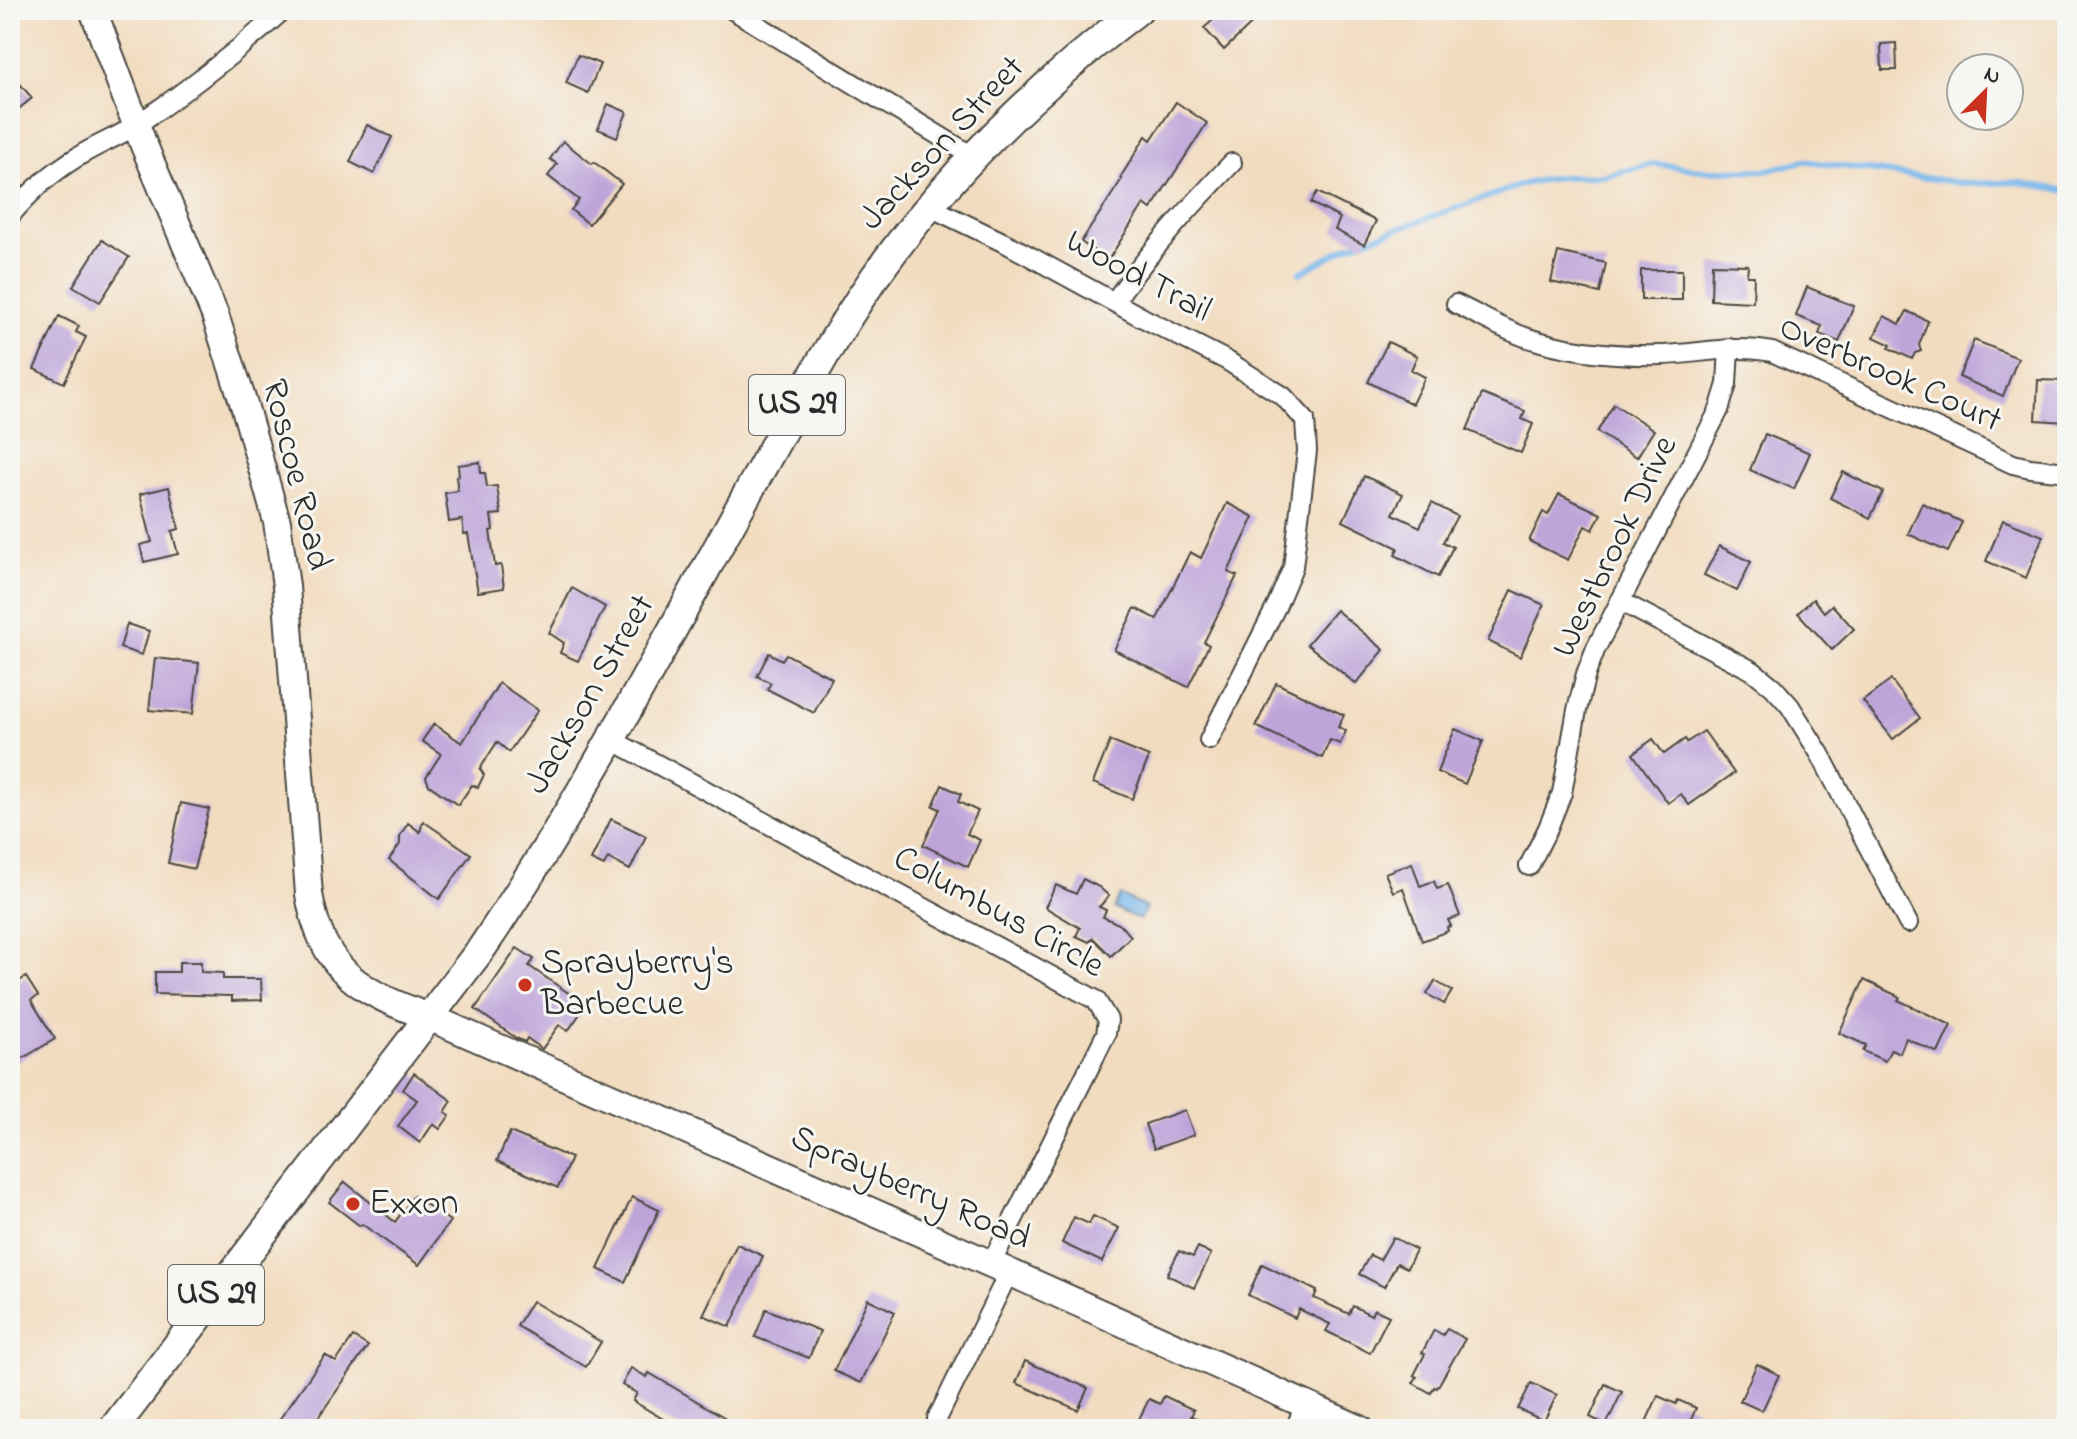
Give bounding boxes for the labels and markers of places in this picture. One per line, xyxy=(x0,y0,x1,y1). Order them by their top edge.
place label: Sprayberry's Barbecue xyxy=(540,938,734,1032)
marker: Sprayberry's Barbecue xyxy=(516,976,534,994)
place label: Exxon xyxy=(369,1178,458,1231)
marker: Exxon xyxy=(344,1195,362,1213)

